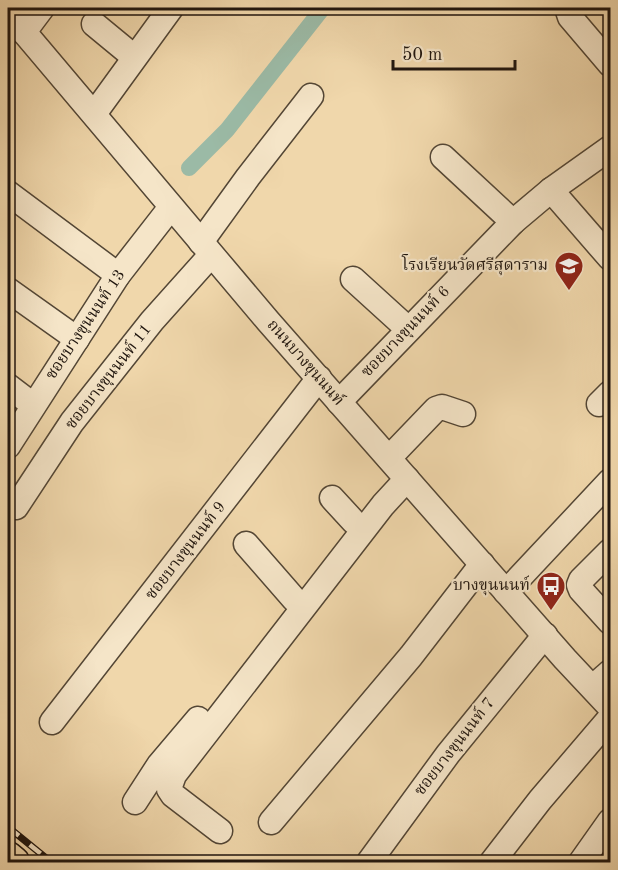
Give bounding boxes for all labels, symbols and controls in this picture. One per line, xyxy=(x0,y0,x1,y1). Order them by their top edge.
scale bar xyxy=(393,33,514,71)
text: 50 m xyxy=(402,46,442,64)
school or university icon: โรงเรียนวัดศรีสุดาราม xyxy=(553,250,585,292)
place label: โรงเรียนวัดศรีสุดาราม xyxy=(401,254,548,276)
street label: ซอยบางขุนนนท์ 13 xyxy=(41,266,130,384)
street label: ซอยบางขุนนนท์ 6 xyxy=(357,281,455,382)
street label: ถนนบางขุนนนท์ xyxy=(262,315,349,410)
street label: ซอยบางขุนนนท์ 11 xyxy=(61,320,156,434)
street label: ซอยบางขุนนนท์ 9 xyxy=(141,497,231,604)
bus stop icon: บางขุนนนท์ xyxy=(535,570,567,612)
place label: บางขุนนนท์ xyxy=(453,575,530,596)
street label: ซอยบางขุนนนท์ 7 xyxy=(410,693,500,800)

